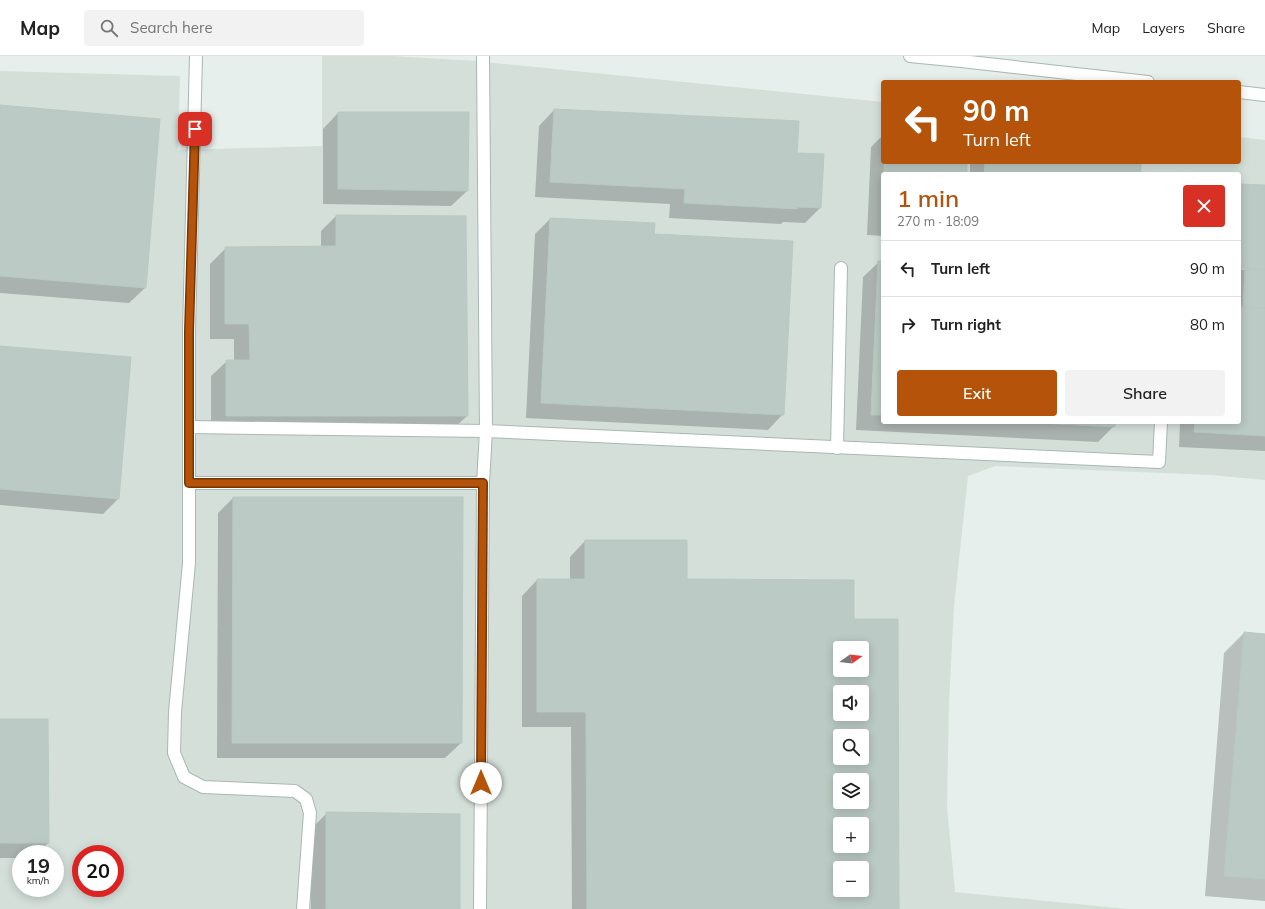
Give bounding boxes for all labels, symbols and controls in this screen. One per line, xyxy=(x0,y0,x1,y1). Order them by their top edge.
search box xyxy=(84,10,364,46)
text: Map xyxy=(20,16,60,40)
icon: search xyxy=(98,17,120,39)
text: Search here xyxy=(130,18,213,37)
text: Map xyxy=(1091,19,1120,37)
text: Layers xyxy=(1142,19,1185,37)
text: Share xyxy=(1207,19,1245,37)
text: 90 m xyxy=(963,93,1029,128)
icon: left xyxy=(897,96,949,148)
pin xyxy=(178,112,212,146)
icon: arrive xyxy=(184,118,206,140)
text: Turn left xyxy=(963,128,1031,151)
text: 1 min xyxy=(897,183,959,213)
button: close xyxy=(1183,185,1225,227)
text: 270 m · 18:09 xyxy=(897,213,979,229)
icon: left xyxy=(897,258,919,280)
text: Turn left xyxy=(931,259,990,278)
text: 90 m xyxy=(1190,259,1225,278)
icon: right xyxy=(897,314,919,336)
text: Turn right xyxy=(931,315,1001,334)
text: 80 m xyxy=(1190,315,1225,334)
button: Exit xyxy=(897,370,1057,416)
button: Share xyxy=(1065,370,1225,416)
north arrow xyxy=(833,641,869,677)
map controls xyxy=(833,641,869,897)
button: sound xyxy=(833,685,869,721)
button: search xyxy=(833,729,869,765)
position arrow xyxy=(460,762,502,804)
button: layers xyxy=(833,773,869,809)
button: + xyxy=(833,817,869,853)
speed limit sign: 20 xyxy=(72,845,124,897)
text: 19 xyxy=(26,853,50,878)
button: − xyxy=(833,861,869,897)
text: km/h xyxy=(27,874,49,887)

